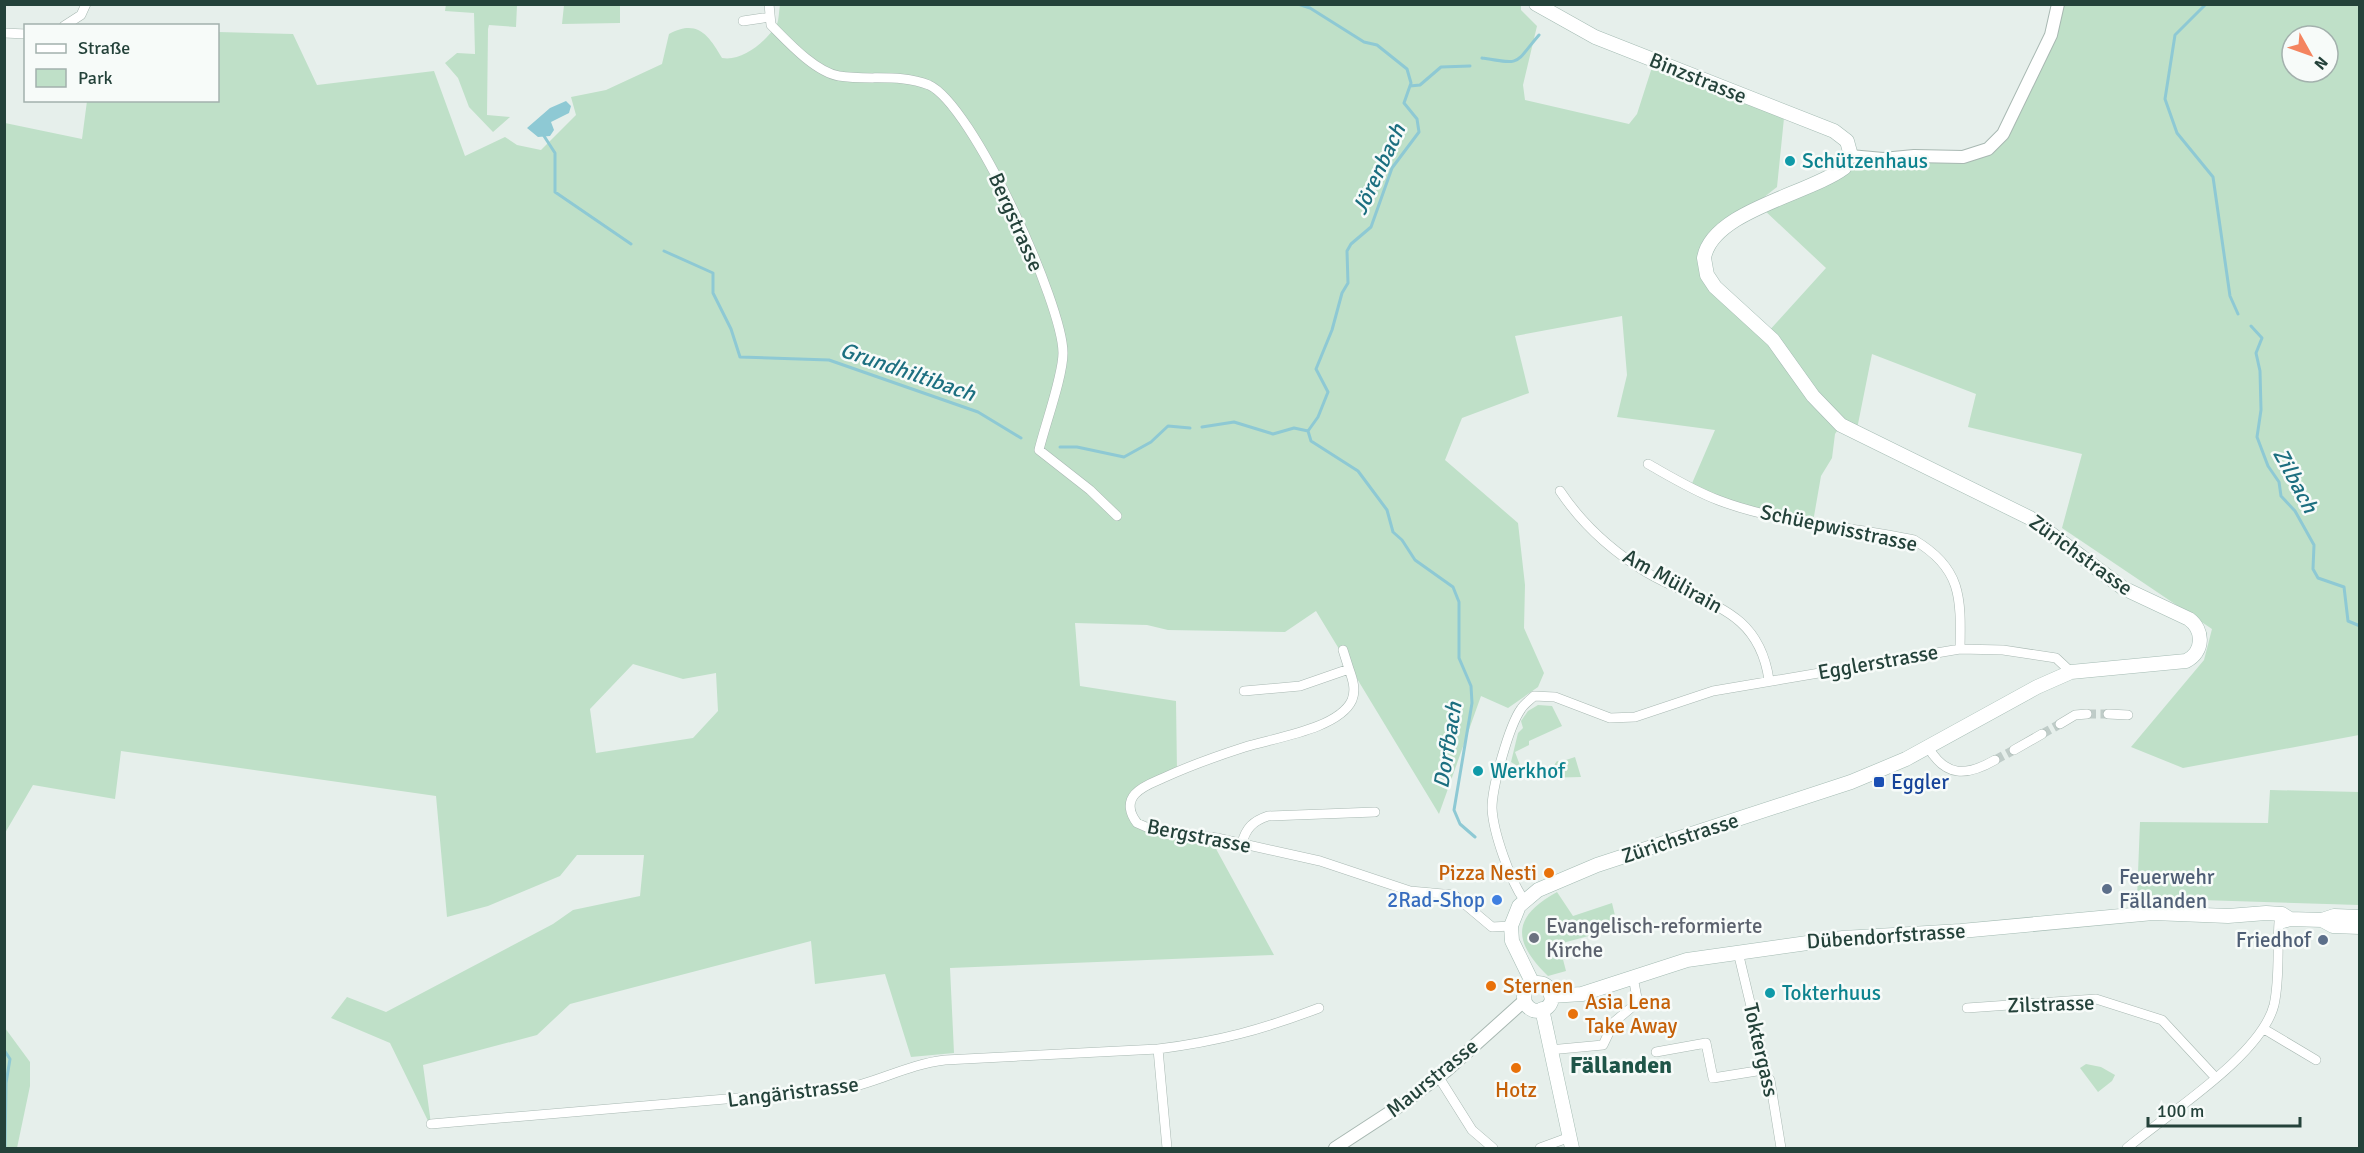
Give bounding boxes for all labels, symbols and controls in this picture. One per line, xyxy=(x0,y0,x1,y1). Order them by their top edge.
legend xyxy=(24,24,219,102)
north arrow xyxy=(2280,24,2340,84)
text: Straße xyxy=(78,37,130,59)
street label: Binzstrasse xyxy=(1645,47,1751,109)
text: N xyxy=(2309,52,2332,74)
text: Park xyxy=(78,67,113,89)
water label: Jörenbach xyxy=(1346,119,1412,219)
place label: Schützenhaus xyxy=(1802,148,1928,174)
marker: Schützenhaus xyxy=(1783,154,1797,168)
street label: Bergstrasse xyxy=(983,169,1049,275)
water label: Grundhiltibach xyxy=(837,336,980,407)
water label: Zilbach xyxy=(2267,443,2324,518)
street label: Schüepwisstrasse xyxy=(1758,499,1920,557)
street label: Zürichstrasse xyxy=(2024,509,2138,601)
street label: Am Mülirain xyxy=(1619,543,1727,619)
street label: Egglerstrasse xyxy=(1816,639,1940,685)
water label: Dorfbach xyxy=(1427,699,1468,790)
place label: Werkhof xyxy=(1490,758,1566,784)
marker: Werkhof xyxy=(1471,764,1485,778)
place label: Eggler xyxy=(1891,769,1949,795)
marker: Eggler xyxy=(1872,775,1886,789)
street label: Zürichstrasse xyxy=(1618,807,1742,869)
street label: Bergstrasse xyxy=(1145,813,1253,859)
place label: Pizza Nesti xyxy=(1438,860,1537,886)
place label: Feuerwehr Fällanden xyxy=(2119,864,2215,914)
marker: Pizza Nesti xyxy=(1542,866,1556,880)
marker: Feuerwehr Fällanden xyxy=(2100,882,2114,896)
place label: 2Rad-Shop xyxy=(1387,887,1485,913)
marker: 2Rad-Shop xyxy=(1490,893,1504,907)
place label: Evangelisch-reformierte Kirche xyxy=(1546,913,1763,963)
street label: Dübendorfstrasse xyxy=(1806,917,1966,955)
place label: Friedhof xyxy=(2236,927,2312,953)
marker: Evangelisch-reformierte Kirche xyxy=(1527,931,1541,945)
marker: Friedhof xyxy=(2316,933,2330,947)
place label: Sternen xyxy=(1503,973,1573,999)
marker: Sternen xyxy=(1484,979,1498,993)
place label: Tokterhuus xyxy=(1782,980,1881,1006)
marker: Tokterhuus xyxy=(1763,986,1777,1000)
place label: Asia Lena Take Away xyxy=(1585,989,1678,1039)
street label: Zilstrasse xyxy=(2007,989,2095,1019)
street label: Toktergass xyxy=(1738,1001,1784,1099)
marker: Asia Lena Take Away xyxy=(1566,1007,1580,1021)
street label: Maurstrasse xyxy=(1381,1033,1483,1123)
district label: Fällanden xyxy=(1570,1050,1672,1080)
marker: Hotz xyxy=(1509,1061,1523,1075)
street label: Langäristrasse xyxy=(726,1071,860,1113)
place label: Hotz xyxy=(1495,1077,1537,1103)
scale bar xyxy=(2148,1090,2300,1128)
text: 100 m xyxy=(2157,1100,2204,1122)

